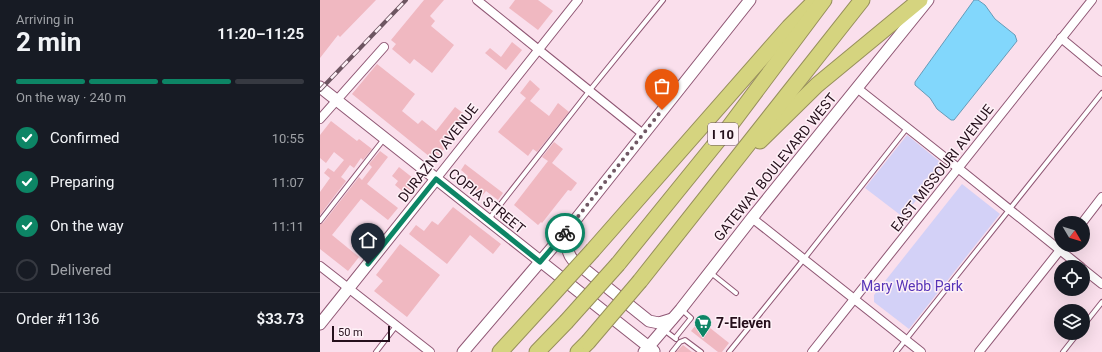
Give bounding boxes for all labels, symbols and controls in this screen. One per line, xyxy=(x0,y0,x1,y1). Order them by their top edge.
text: Arriving in xyxy=(16,12,74,27)
text: 11:20–11:25 xyxy=(217,25,304,43)
text: 2 min xyxy=(16,27,81,57)
pin xyxy=(645,69,679,110)
icon: bag xyxy=(651,75,673,97)
street label: GATEWAY BOULEVARD WEST xyxy=(710,89,840,244)
text: On the way · 240 m xyxy=(16,90,126,105)
street label: DURAZNO AVENUE xyxy=(395,101,481,205)
street label: EAST MISSOURI AVENUE xyxy=(887,101,997,235)
road number: I 10 xyxy=(708,123,738,145)
icon: check xyxy=(16,127,38,149)
text: Confirmed xyxy=(50,129,120,147)
text: 10:55 xyxy=(272,131,304,146)
street label: COPIA STREET xyxy=(446,165,529,237)
icon: check xyxy=(16,171,38,193)
text: Preparing xyxy=(50,173,114,191)
text: 11:07 xyxy=(272,175,304,190)
courier xyxy=(545,213,585,253)
icon: check xyxy=(16,215,38,237)
north arrow xyxy=(1054,216,1090,252)
map controls xyxy=(1054,216,1090,340)
text: On the way xyxy=(50,217,124,235)
text: 11:11 xyxy=(272,219,304,234)
icon: bike xyxy=(554,222,576,244)
pin xyxy=(351,223,385,264)
icon: home xyxy=(357,229,379,251)
button: locate xyxy=(1054,260,1090,296)
text: Delivered xyxy=(50,261,112,279)
park label: Mary Webb Park xyxy=(861,278,964,294)
button: layers xyxy=(1054,304,1090,340)
text: Order #1136 xyxy=(16,310,99,328)
text: $33.73 xyxy=(257,310,304,328)
supermarket icon: 7-Eleven xyxy=(693,313,713,338)
place label: 7-Eleven xyxy=(716,315,771,331)
scale bar xyxy=(332,324,390,343)
text: 50 m xyxy=(338,326,363,339)

